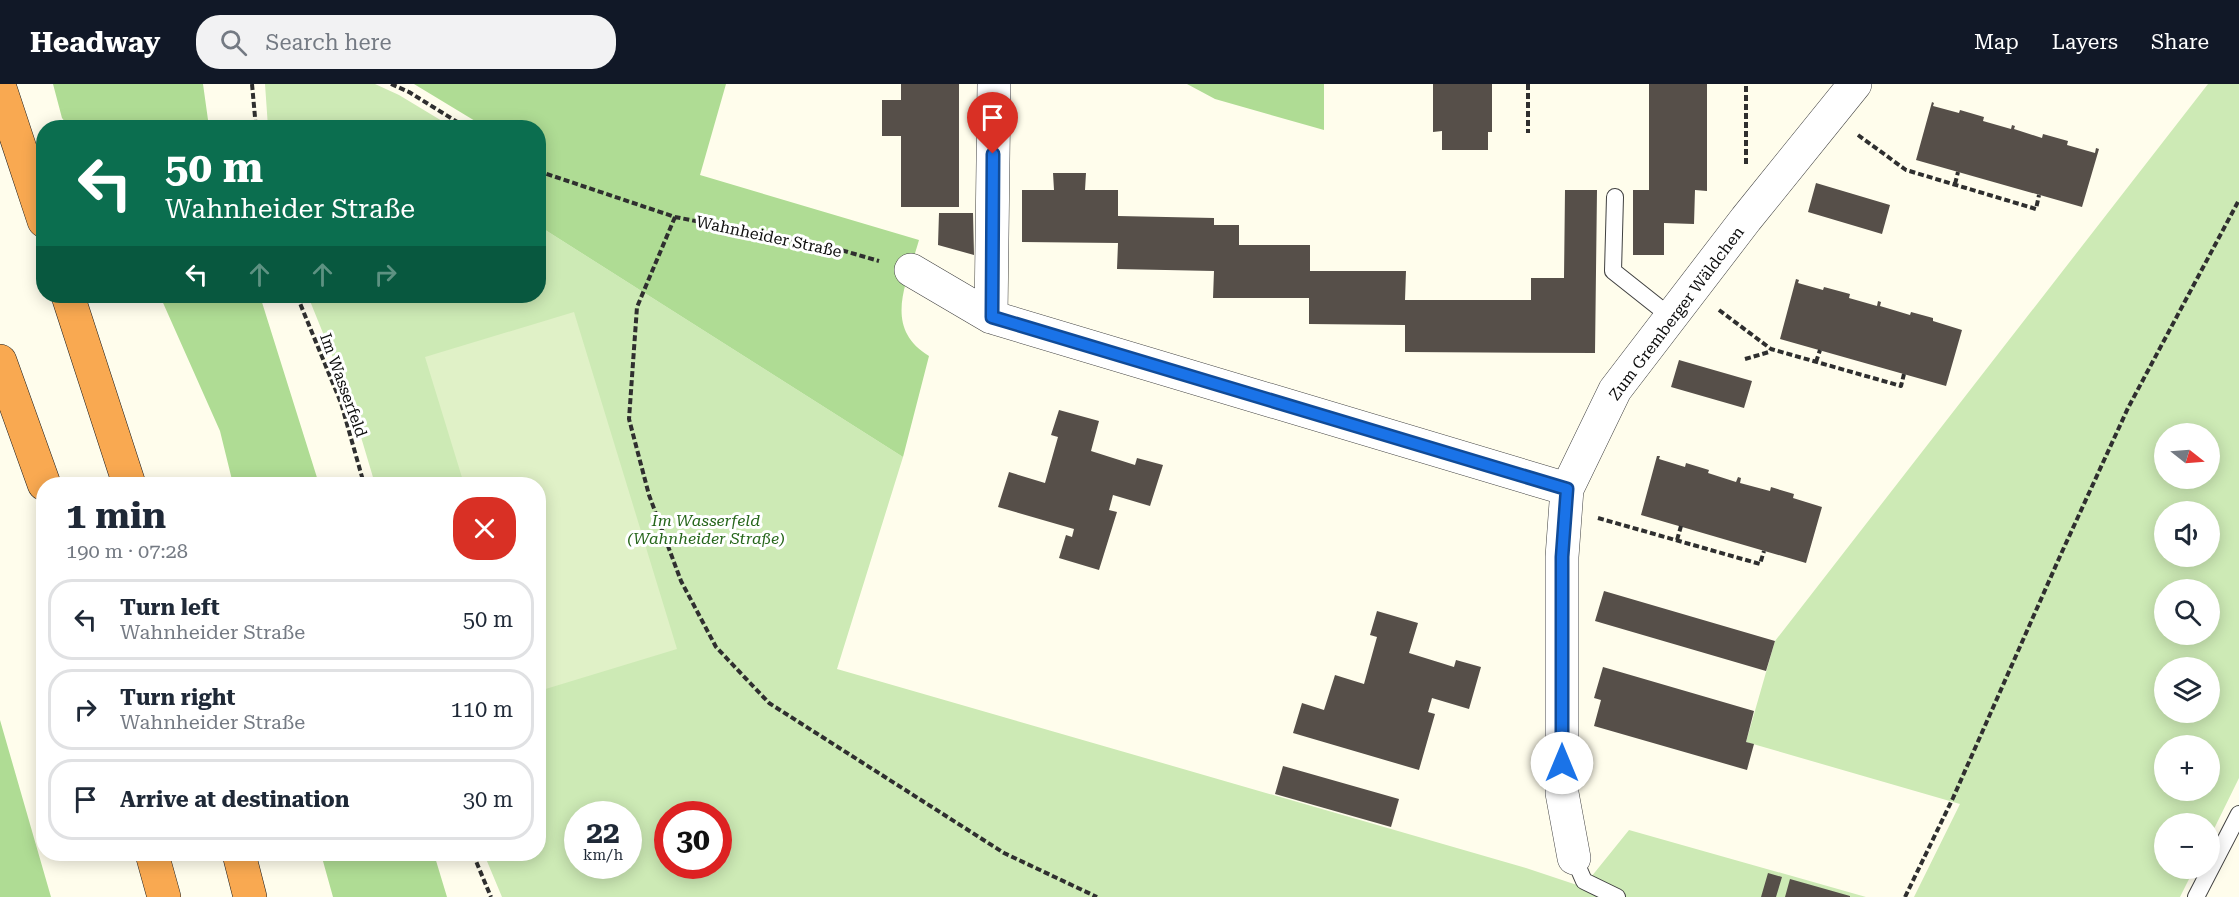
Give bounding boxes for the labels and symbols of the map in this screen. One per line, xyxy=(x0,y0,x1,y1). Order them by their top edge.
pin xyxy=(967,92,1018,154)
street label: Wahnheider Straße xyxy=(694,212,844,261)
street label: Zum Gremberger Wäldchen xyxy=(1605,223,1748,404)
street label: Im Wasserfeld xyxy=(316,331,371,440)
north arrow xyxy=(2154,423,2220,489)
park label: Im Wasserfeld (Wahnheider Straße) xyxy=(627,511,785,548)
position arrow xyxy=(1530,731,1594,795)
speed limit sign: 30 xyxy=(654,801,732,879)

